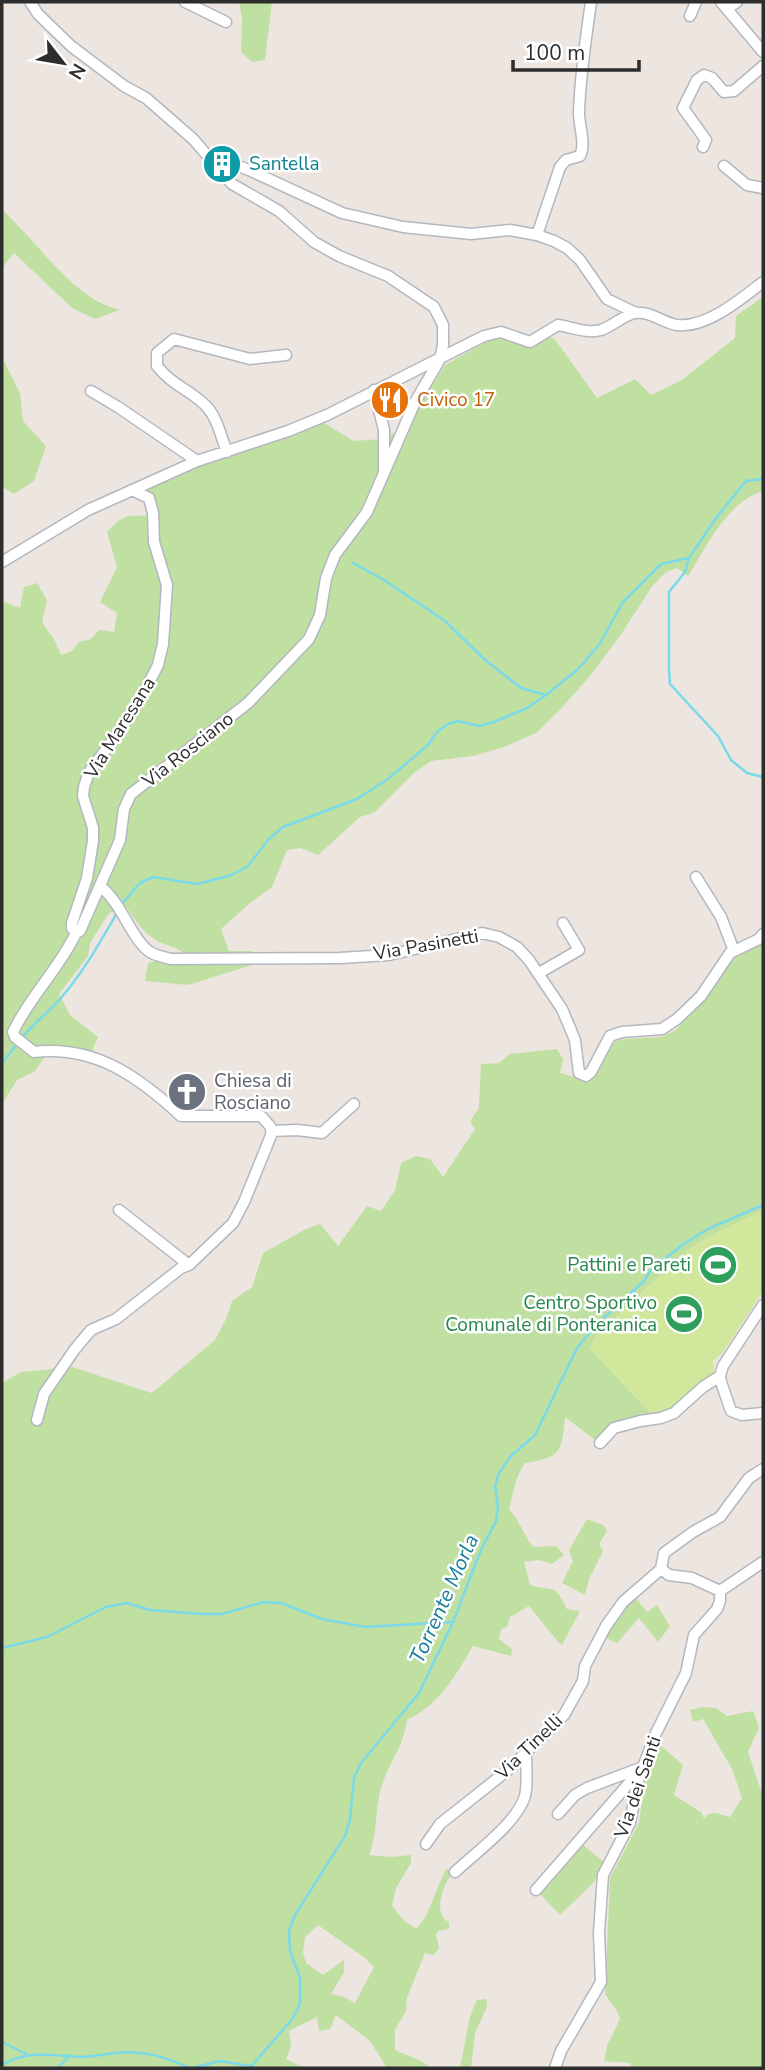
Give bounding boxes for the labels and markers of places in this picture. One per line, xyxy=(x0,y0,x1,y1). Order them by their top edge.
building icon: Santella xyxy=(201,143,243,185)
place label: Santella xyxy=(249,151,320,177)
restaurant icon: Civico 17 xyxy=(369,379,411,421)
place label: Civico 17 xyxy=(417,387,495,413)
place label: Chiesa di Rosciano xyxy=(214,1068,292,1116)
church icon: Chiesa di Rosciano xyxy=(166,1071,208,1113)
sports icon: Pattini e Pareti xyxy=(697,1244,739,1286)
place label: Pattini e Pareti xyxy=(567,1252,691,1278)
place label: Centro Sportivo Comunale di Ponteranica xyxy=(445,1290,657,1338)
sports icon: Centro Sportivo Comunale di Ponteranica xyxy=(663,1293,705,1335)

